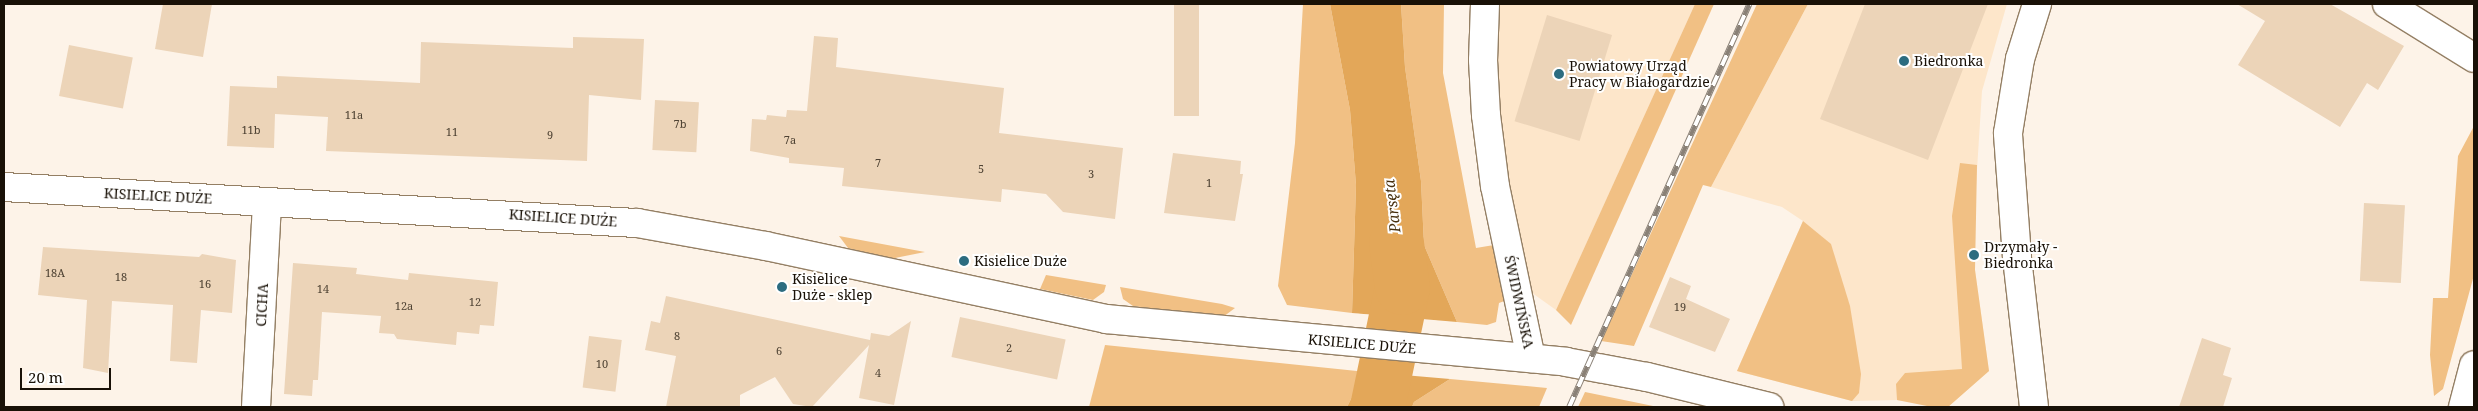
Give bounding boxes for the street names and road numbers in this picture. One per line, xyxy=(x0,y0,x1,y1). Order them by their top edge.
street label: KISIELICE DUŻE xyxy=(103,185,213,207)
street label: KISIELICE DUŻE xyxy=(508,206,618,230)
street label: ŚWIDWIŃSKA xyxy=(1501,254,1537,350)
street label: CICHA xyxy=(252,283,272,327)
street label: KISIELICE DUŻE xyxy=(1307,331,1417,357)

